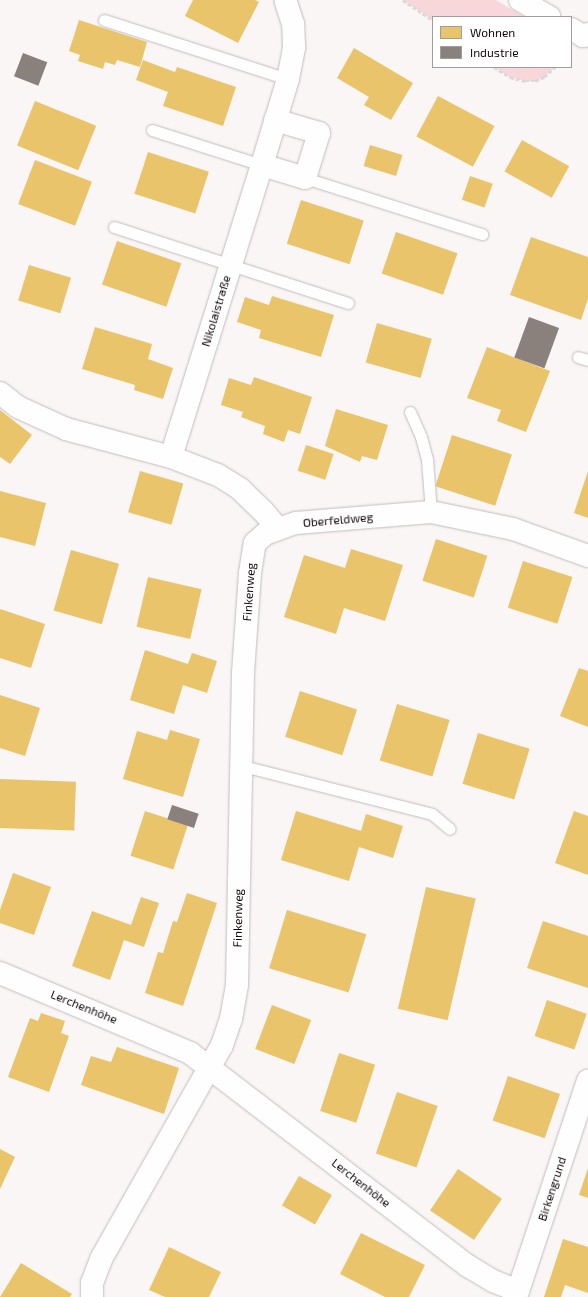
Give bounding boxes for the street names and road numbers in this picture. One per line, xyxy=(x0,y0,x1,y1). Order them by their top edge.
street label: Nikolaistraße xyxy=(198,274,234,348)
street label: Oberfeldweg xyxy=(302,510,374,530)
street label: Finkenweg xyxy=(240,562,258,622)
street label: Finkenweg xyxy=(230,889,246,947)
street label: Lerchenhöhe xyxy=(49,987,119,1027)
street label: Birkengrund xyxy=(535,1155,569,1223)
street label: Lerchenhöhe xyxy=(329,1156,393,1210)

